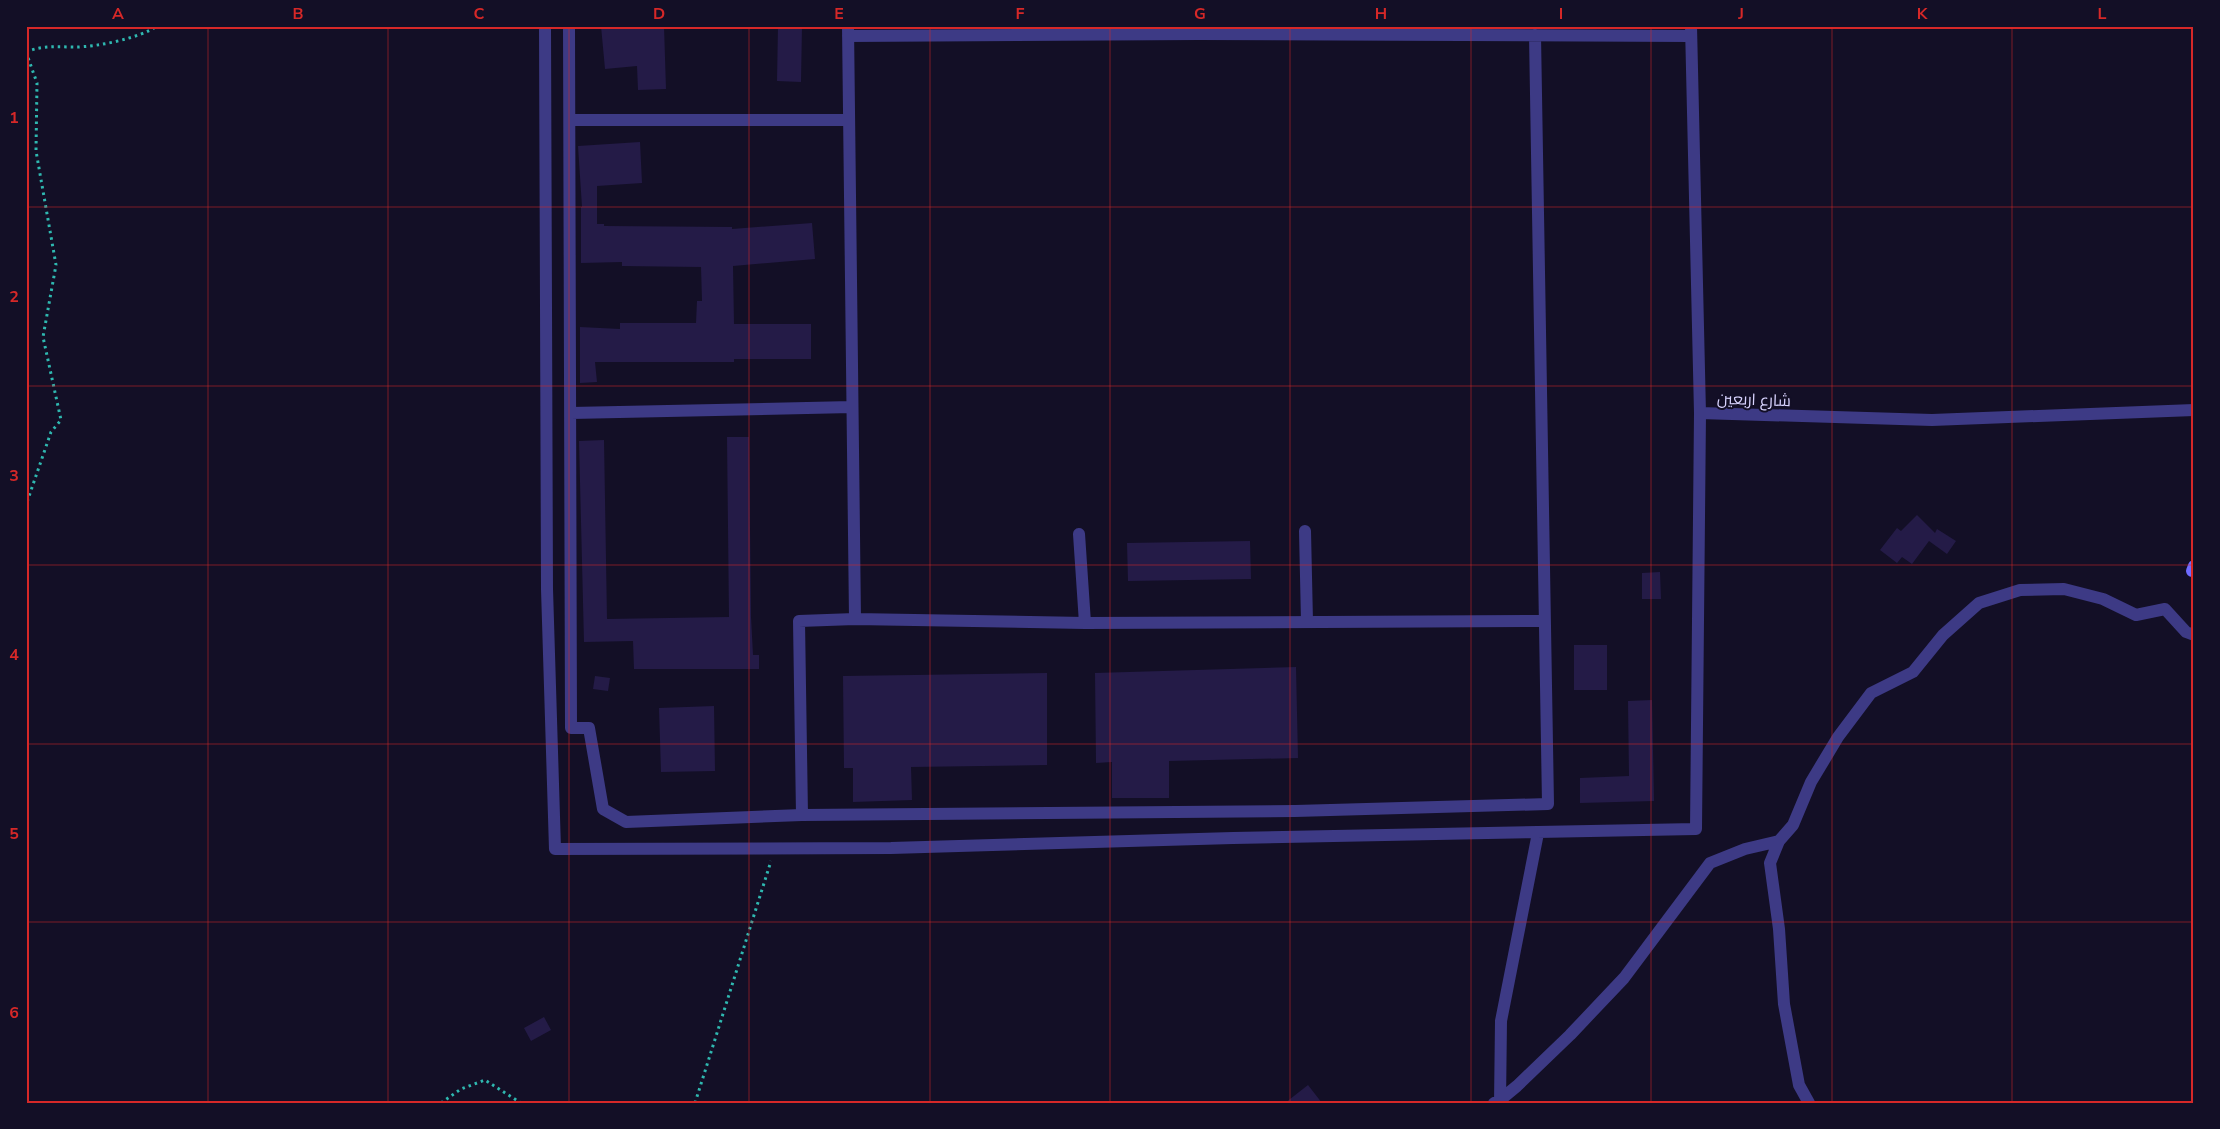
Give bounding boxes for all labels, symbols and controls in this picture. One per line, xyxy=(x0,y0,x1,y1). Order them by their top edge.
text: A xyxy=(112,3,124,25)
text: B xyxy=(292,3,304,25)
text: C xyxy=(474,3,485,25)
text: D xyxy=(653,3,665,25)
text: E xyxy=(834,3,844,25)
text: F xyxy=(1016,3,1025,25)
text: G xyxy=(1194,3,1206,25)
text: H xyxy=(1375,3,1387,25)
text: I xyxy=(1559,3,1563,25)
text: J xyxy=(1737,3,1744,25)
text: K xyxy=(1917,3,1929,25)
text: L xyxy=(2098,3,2107,25)
text: 1 xyxy=(9,107,19,129)
text: 2 xyxy=(9,286,19,308)
street label: شارع اربعين xyxy=(1717,388,1791,412)
text: 3 xyxy=(9,465,19,487)
text: 4 xyxy=(9,644,19,666)
text: 5 xyxy=(9,823,19,845)
text: 6 xyxy=(9,1002,19,1024)

